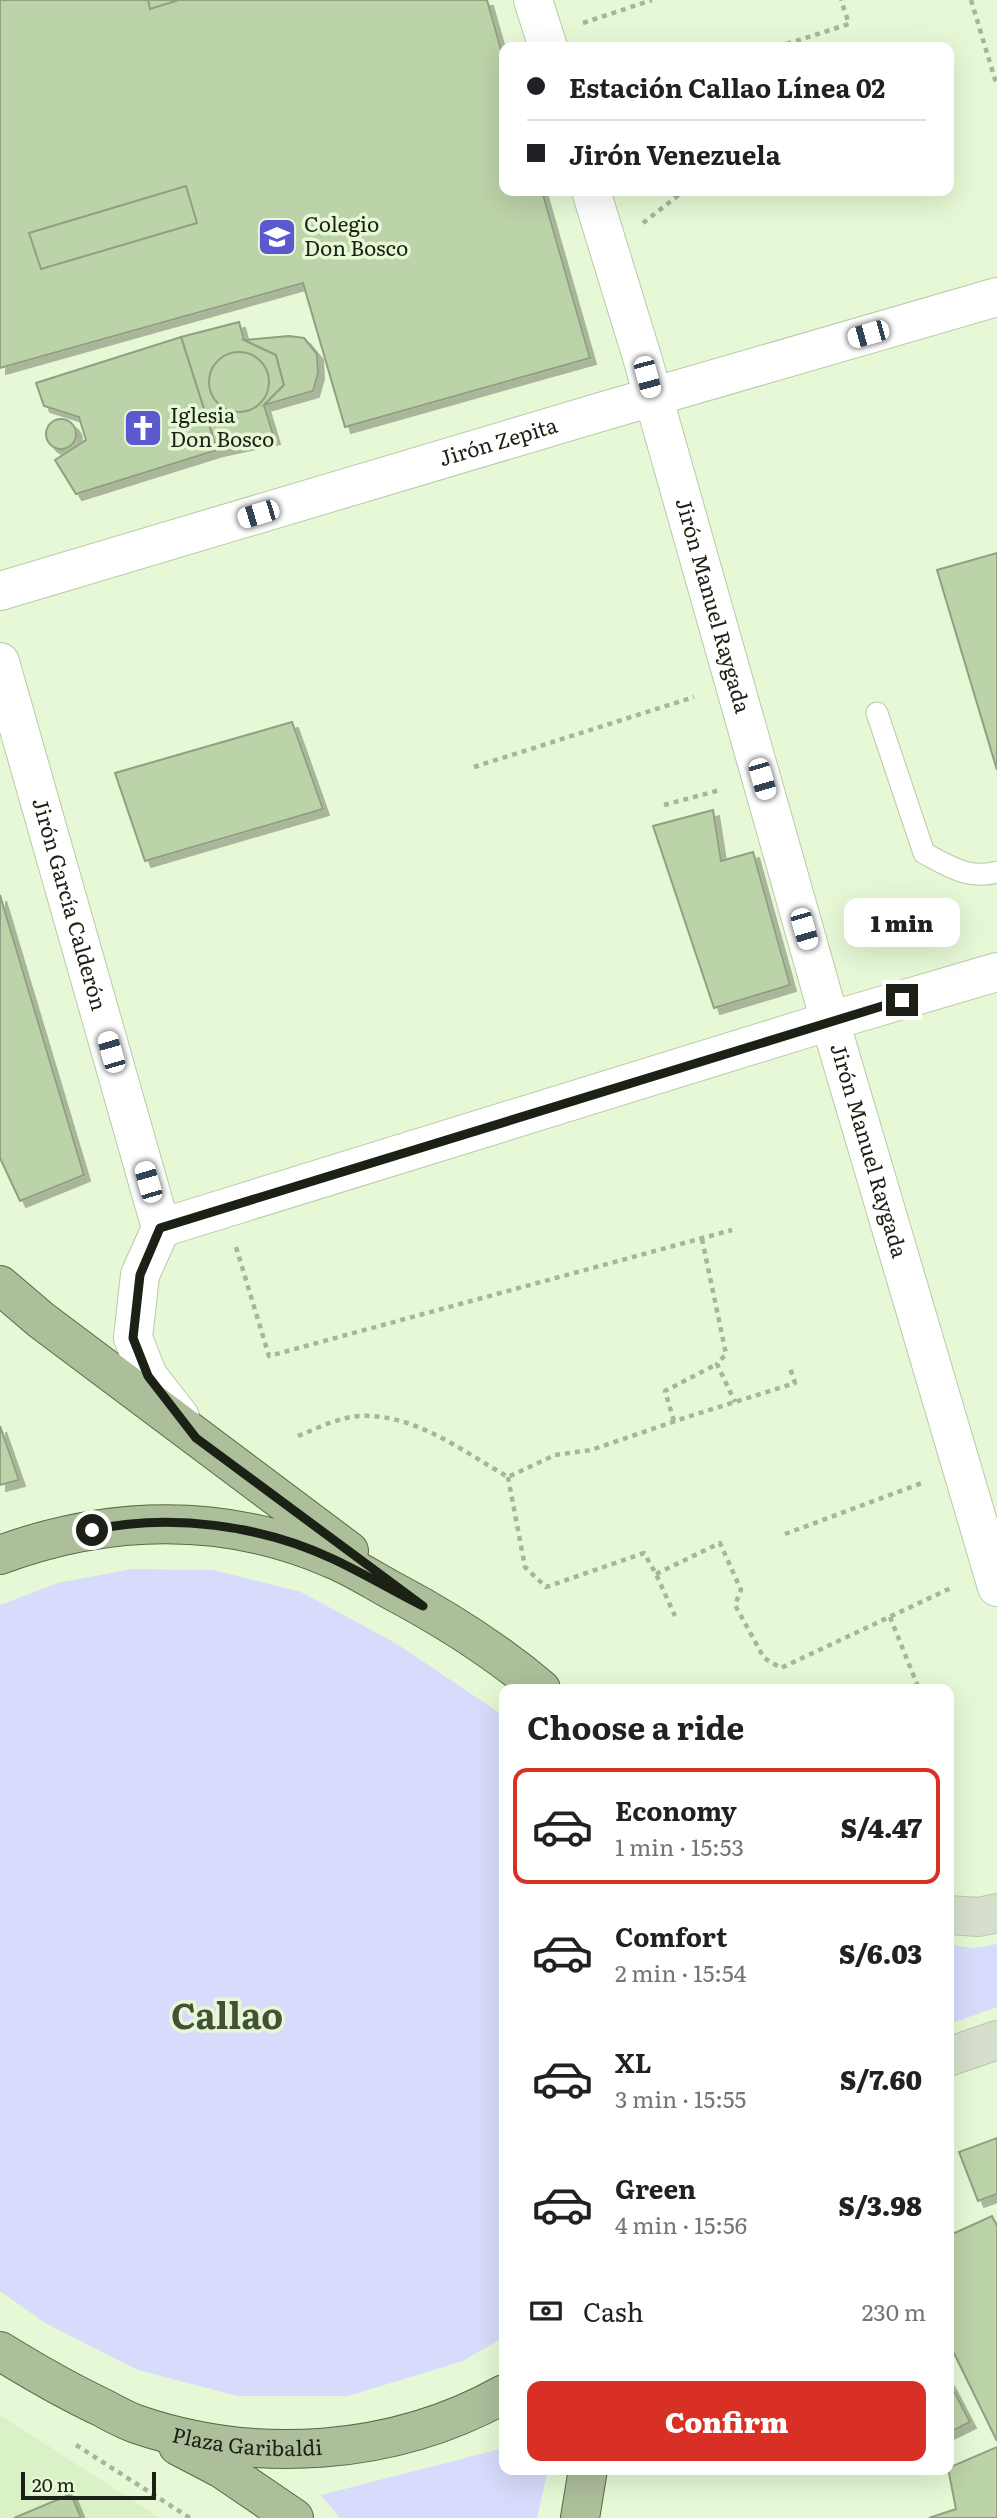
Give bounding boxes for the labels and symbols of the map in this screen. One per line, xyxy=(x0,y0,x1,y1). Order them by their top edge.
place label: Colegio Don Bosco xyxy=(304,207,408,262)
school or university icon: Colegio Don Bosco xyxy=(256,216,298,258)
car xyxy=(845,318,892,350)
car xyxy=(632,354,663,400)
place label: Iglesia Don Bosco xyxy=(170,398,274,453)
church icon: Iglesia Don Bosco xyxy=(122,407,164,449)
street label: Jirón Zepita xyxy=(435,408,561,472)
street label: Jirón Manuel Raygada xyxy=(670,494,760,717)
car xyxy=(235,498,282,530)
car xyxy=(747,756,778,802)
street label: Jirón García Calderón xyxy=(26,794,116,1014)
callout: 1 min xyxy=(844,898,960,948)
car xyxy=(789,906,820,952)
route end xyxy=(886,984,918,1016)
car xyxy=(96,1029,127,1075)
street label: Jirón Manuel Raygada xyxy=(824,1039,917,1262)
car xyxy=(133,1159,164,1205)
route start xyxy=(76,1514,108,1546)
district label: Callao xyxy=(171,1988,283,2040)
street label: Plaza Garibaldi xyxy=(169,2417,323,2462)
scale bar xyxy=(21,2469,156,2501)

